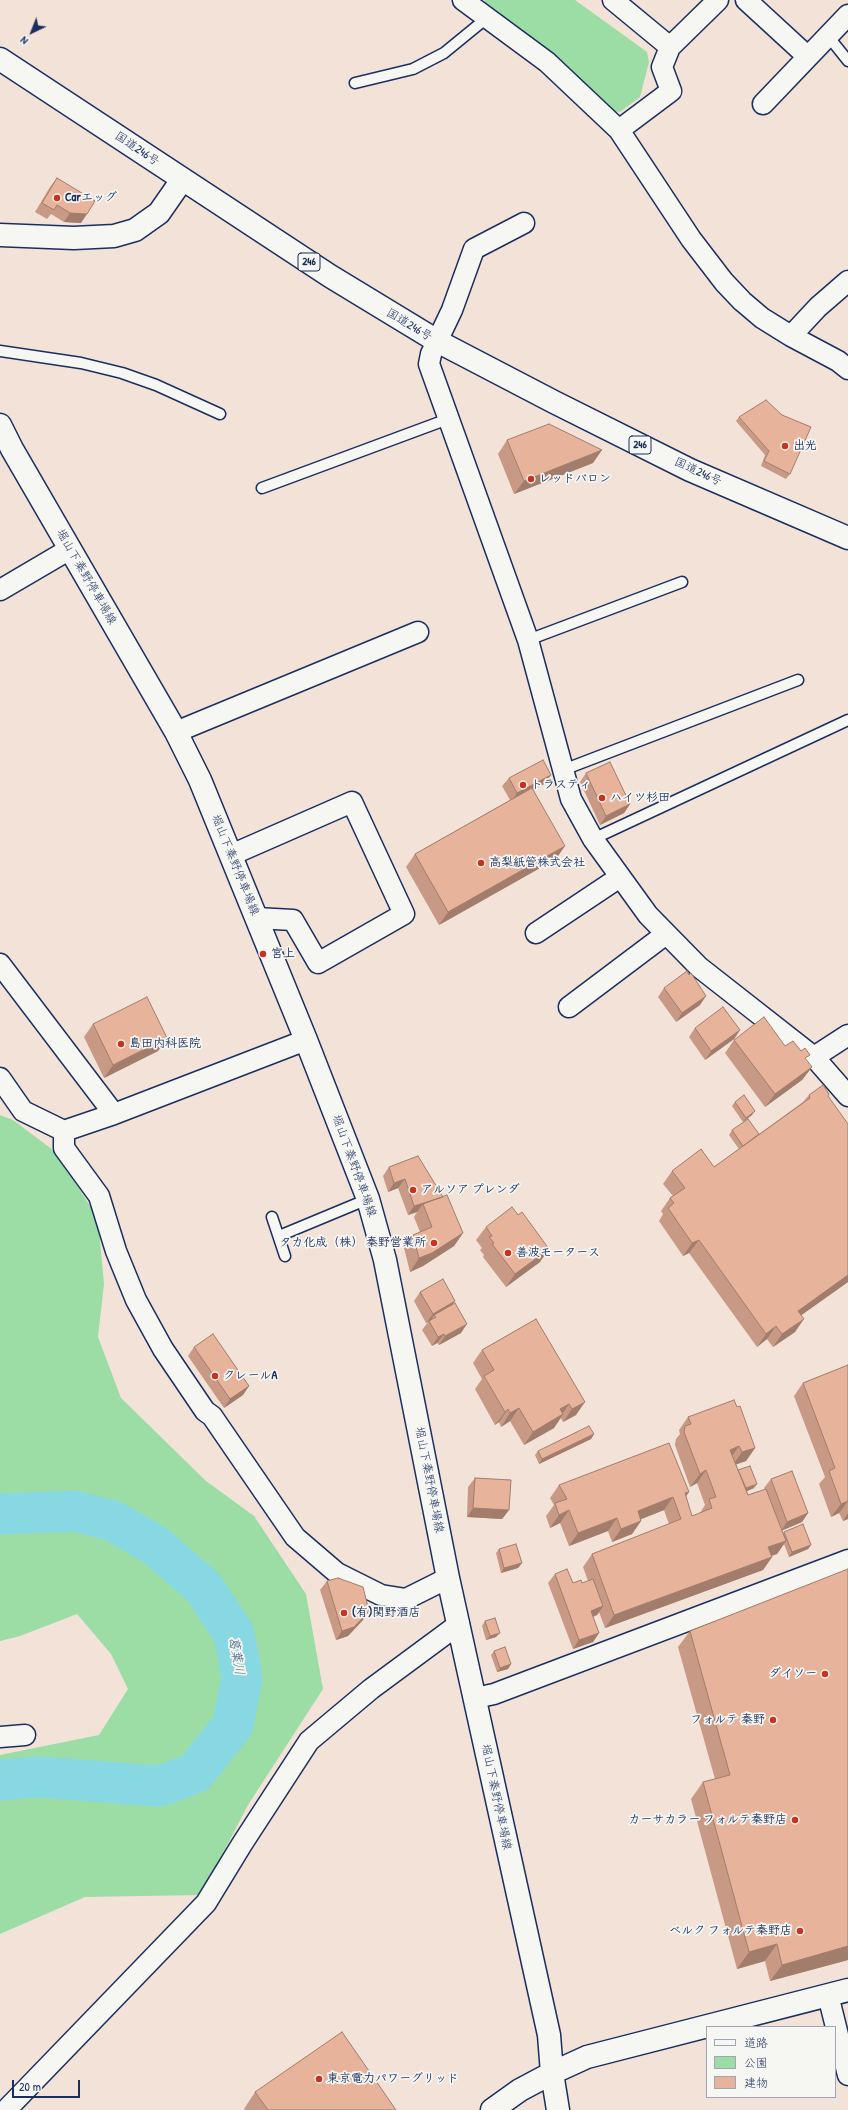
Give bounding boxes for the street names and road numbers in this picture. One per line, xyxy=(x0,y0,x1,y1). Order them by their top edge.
street label: 国道246号 xyxy=(112,129,162,169)
road number: 246 xyxy=(298,253,320,271)
street label: 国道246号 xyxy=(383,306,435,344)
road number: 246 xyxy=(629,436,651,454)
street label: 国道246号 xyxy=(672,455,724,489)
street label: 堀山下秦野停車場線 xyxy=(53,527,119,627)
street label: 堀山下秦野停車場線 xyxy=(208,812,262,918)
street label: 堀山下秦野停車場線 xyxy=(329,1113,379,1219)
street label: 堀山下秦野停車場線 xyxy=(412,1426,446,1534)
street label: 堀山下秦野停車場線 xyxy=(478,1743,514,1851)

